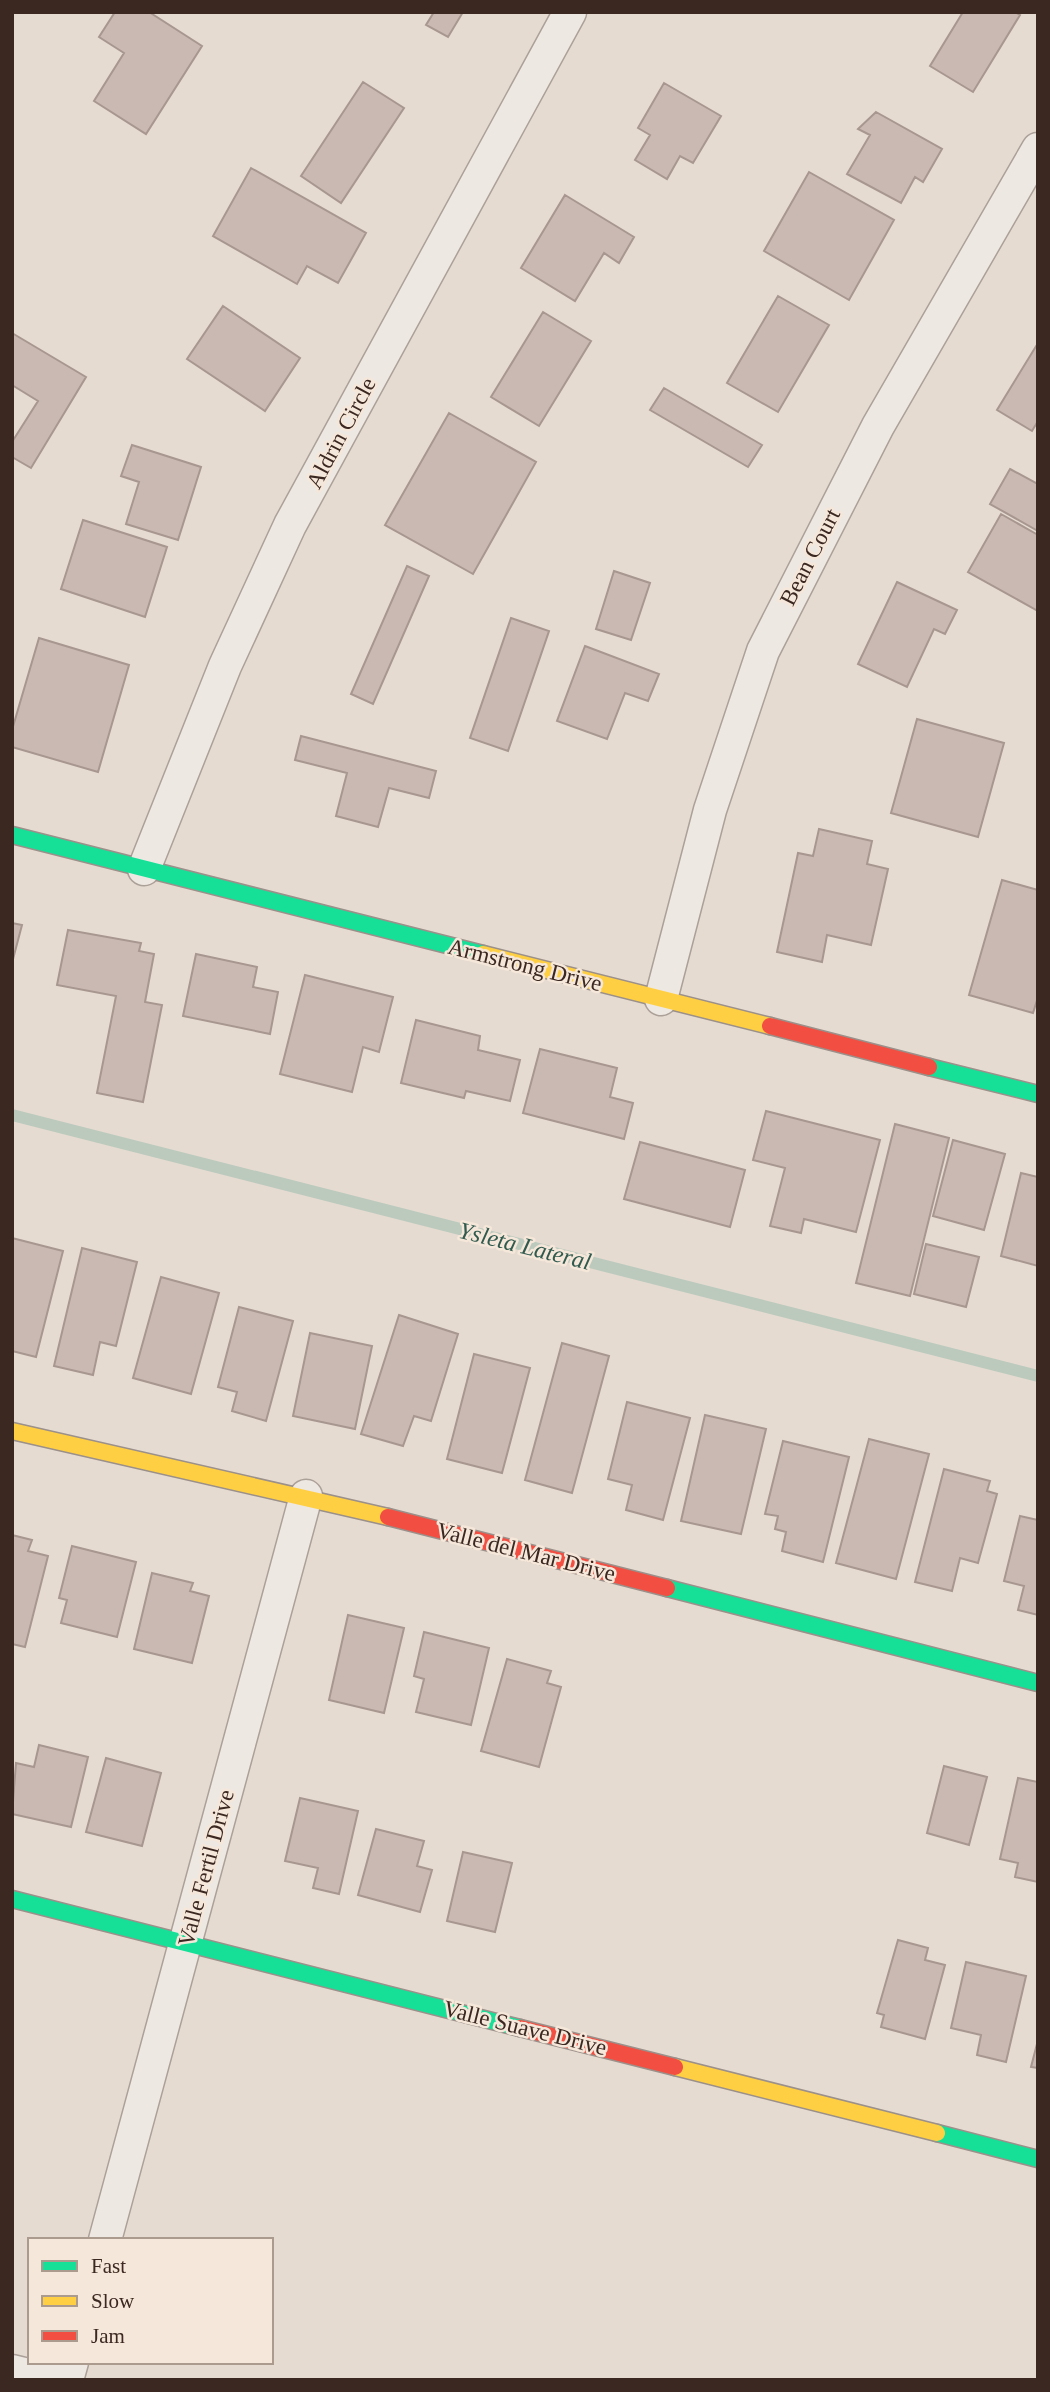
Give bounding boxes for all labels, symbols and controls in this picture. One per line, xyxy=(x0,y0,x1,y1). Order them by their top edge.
street label: Aldrin Circle xyxy=(301,373,381,493)
street label: Bean Court xyxy=(775,504,845,610)
street label: Armstrong Drive xyxy=(445,934,605,996)
water label: Ysleta Lateral xyxy=(456,1217,594,1275)
street label: Valle del Mar Drive xyxy=(434,1518,618,1586)
street label: Valle Fertil Drive xyxy=(173,1787,239,1949)
street label: Valle Suave Drive xyxy=(441,1996,609,2060)
legend xyxy=(28,2238,273,2364)
text: Fast xyxy=(91,2254,126,2278)
text: Slow xyxy=(91,2289,135,2313)
text: Jam xyxy=(91,2324,125,2348)

